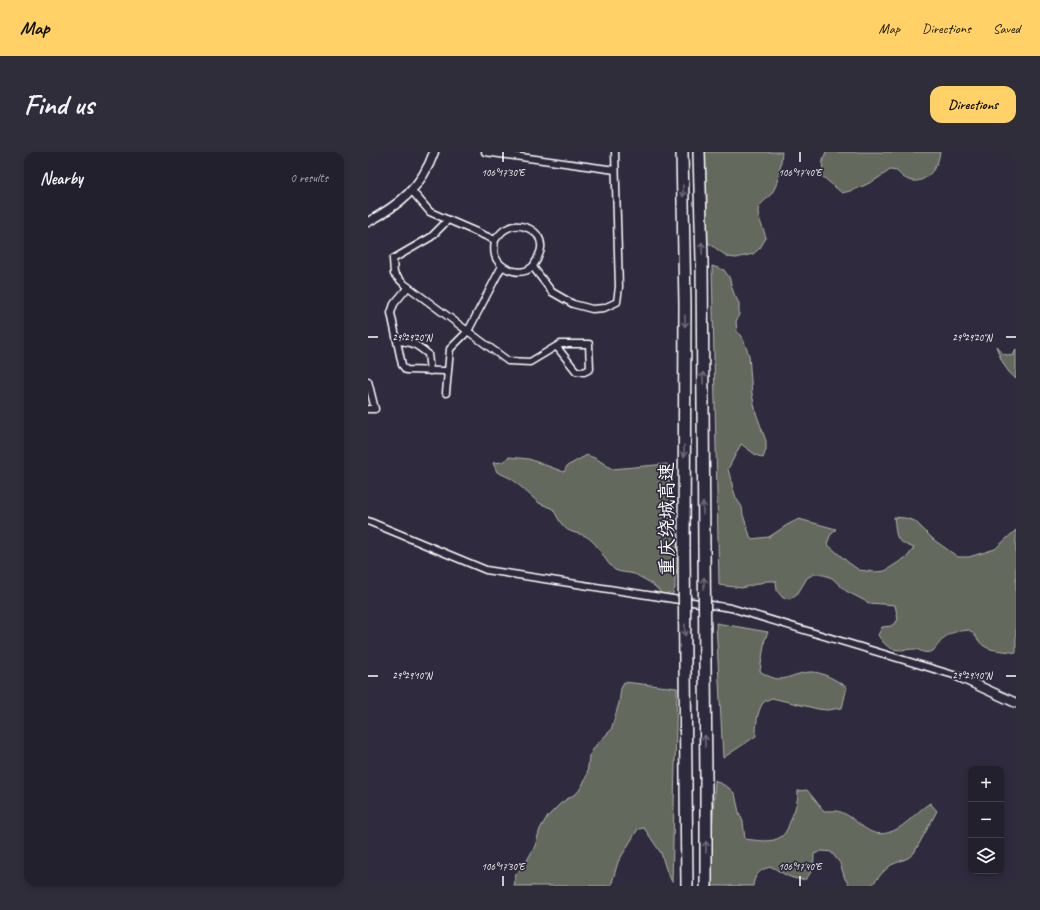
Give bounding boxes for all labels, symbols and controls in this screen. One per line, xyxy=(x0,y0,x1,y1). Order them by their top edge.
text: Map xyxy=(20,16,50,40)
text: Map xyxy=(879,20,900,37)
text: Directions xyxy=(922,20,971,37)
text: Saved xyxy=(993,20,1020,37)
button: Directions xyxy=(930,86,1016,123)
text: Find us xyxy=(24,87,94,122)
text: 106°17'30"E xyxy=(481,166,526,179)
text: 106°17'40"E xyxy=(778,166,823,179)
text: Nearby xyxy=(40,168,83,189)
text: 0 results xyxy=(290,170,328,186)
one-way arrow xyxy=(679,184,686,197)
one-way arrow xyxy=(698,242,705,255)
one-way arrow xyxy=(681,314,689,327)
text: 29°29'20"N xyxy=(392,331,434,344)
text: 29°29'20"N xyxy=(952,331,994,344)
one-way arrow xyxy=(699,372,707,385)
one-way arrow xyxy=(680,444,688,457)
street label: 重庆绕城高速 xyxy=(655,462,679,576)
one-way arrow xyxy=(699,502,707,515)
one-way arrow xyxy=(700,577,708,590)
one-way arrow xyxy=(681,623,689,636)
text: 29°29'10"N xyxy=(392,669,434,682)
text: 29°29'10"N xyxy=(952,669,994,682)
one-way arrow xyxy=(701,735,709,748)
map controls xyxy=(968,766,1004,874)
button: + xyxy=(968,766,1004,802)
button: − xyxy=(968,802,1004,838)
button: layers xyxy=(968,838,1004,874)
one-way arrow xyxy=(702,841,710,854)
text: 106°17'30"E xyxy=(481,860,526,873)
text: 106°17'40"E xyxy=(778,860,823,873)

